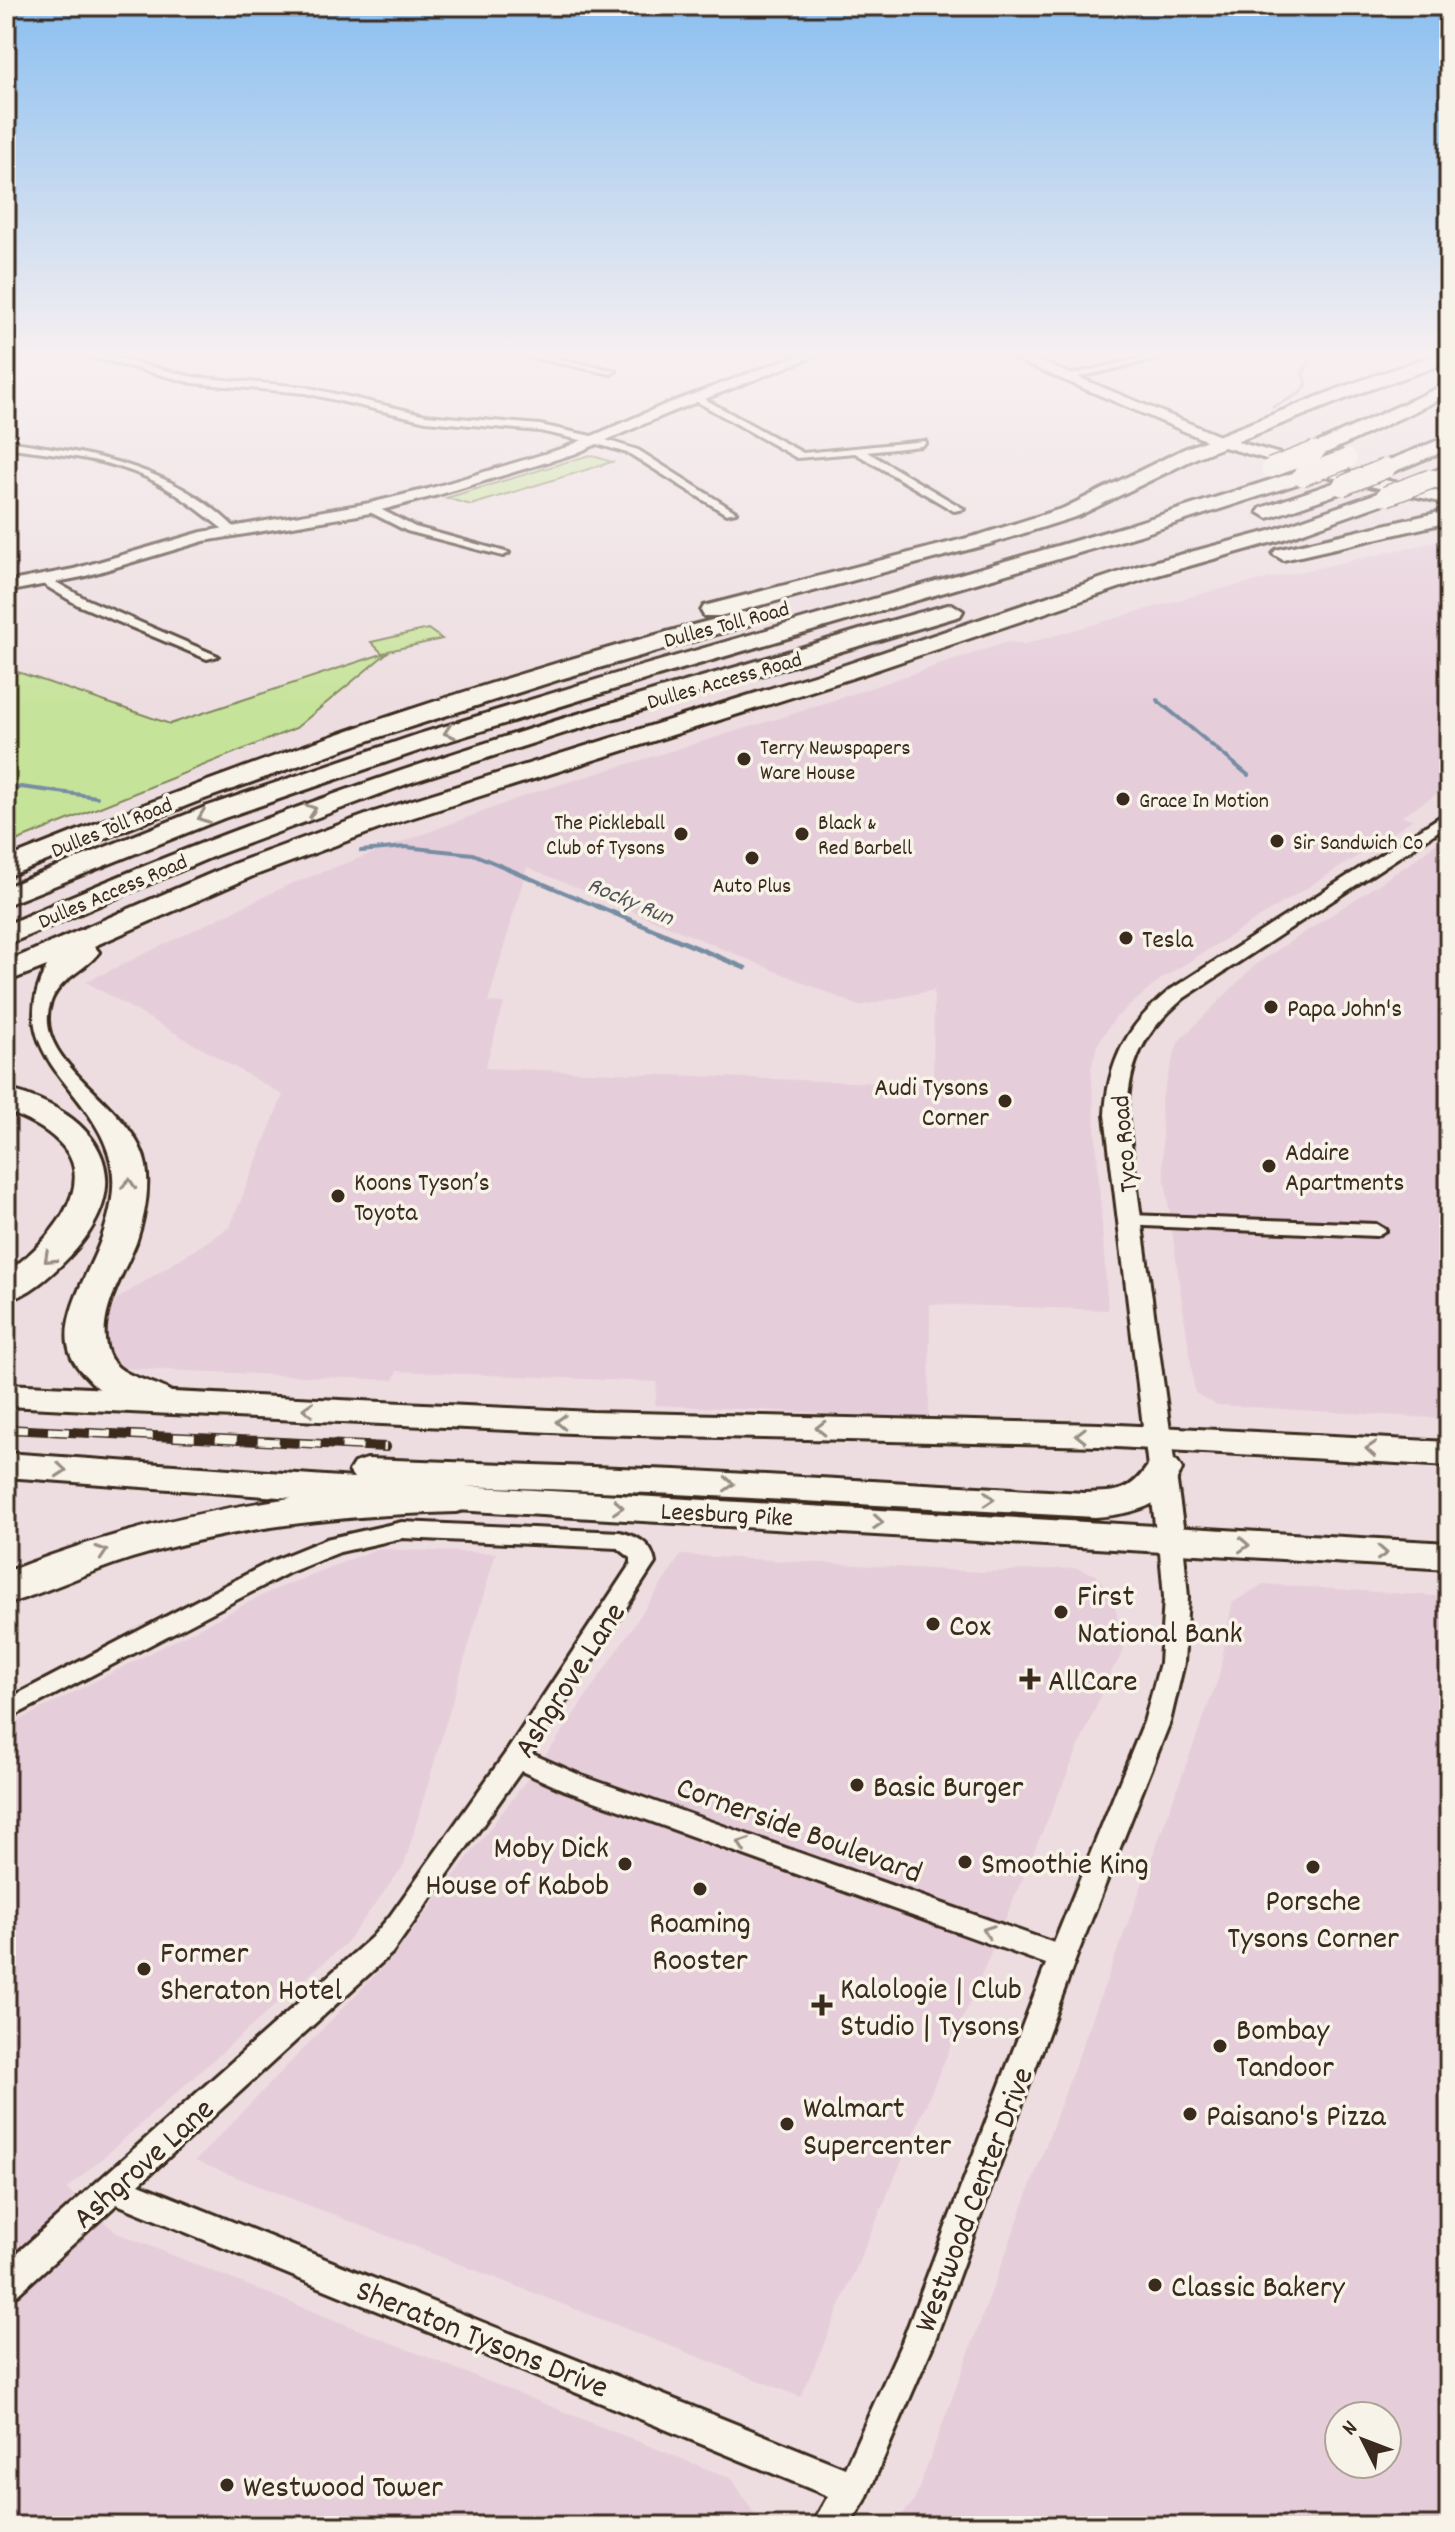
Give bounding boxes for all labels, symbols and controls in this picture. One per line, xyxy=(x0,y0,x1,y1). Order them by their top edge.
street label: Dulles Toll Road xyxy=(661,595,793,658)
street label: Dulles Access Road xyxy=(644,646,806,719)
one-way arrow xyxy=(443,723,457,739)
place label: Terry Newspapers Ware House xyxy=(760,734,910,790)
marker: Terry Newspapers Ware House xyxy=(735,750,753,768)
place label: Grace In Motion xyxy=(1139,787,1269,818)
marker: Grace In Motion xyxy=(1114,790,1132,808)
street label: Dulles Toll Road xyxy=(47,791,178,868)
one-way arrow xyxy=(303,803,317,820)
one-way arrow xyxy=(197,807,211,824)
place label: The Pickleball Club of Tysons xyxy=(546,809,665,865)
place label: Black & Red Barbell xyxy=(818,809,912,865)
marker: The Pickleball Club of Tysons xyxy=(672,825,690,843)
marker: Black & Red Barbell xyxy=(793,825,811,843)
place label: Sir Sandwich Co xyxy=(1293,829,1423,860)
marker: Sir Sandwich Co xyxy=(1268,832,1286,850)
street label: Dulles Access Road xyxy=(34,848,193,939)
marker: Auto Plus xyxy=(743,849,761,867)
water label: Rocky Run xyxy=(582,869,679,936)
place label: Auto Plus xyxy=(713,872,791,903)
place label: Tesla xyxy=(1142,923,1194,960)
marker: Tesla xyxy=(1117,929,1135,947)
place label: Papa John's xyxy=(1287,992,1402,1029)
marker: Papa John's xyxy=(1262,998,1280,1016)
place label: Audi Tysons Corner xyxy=(874,1071,989,1138)
marker: Audi Tysons Corner xyxy=(996,1092,1014,1110)
street label: Tyco Road xyxy=(1104,1094,1149,1194)
place label: Adaire Apartments xyxy=(1285,1136,1404,1203)
marker: Adaire Apartments xyxy=(1260,1157,1278,1175)
place label: Koons Tyson’s Toyota xyxy=(354,1166,490,1233)
one-way arrow xyxy=(120,1178,137,1191)
marker: Koons Tyson’s Toyota xyxy=(329,1187,347,1205)
one-way arrow xyxy=(44,1249,58,1264)
one-way arrow xyxy=(301,1401,314,1418)
one-way arrow xyxy=(554,1413,567,1430)
one-way arrow xyxy=(814,1420,827,1437)
one-way arrow xyxy=(1074,1426,1087,1443)
one-way arrow xyxy=(1364,1441,1377,1458)
one-way arrow xyxy=(55,1462,68,1479)
one-way arrow xyxy=(723,1476,736,1493)
one-way arrow xyxy=(983,1490,996,1507)
street label: Leesburg Pike xyxy=(660,1495,794,1538)
one-way arrow xyxy=(612,1498,625,1515)
one-way arrow xyxy=(872,1513,885,1530)
one-way arrow xyxy=(1238,1536,1251,1553)
one-way arrow xyxy=(1376,1544,1389,1561)
one-way arrow xyxy=(94,1545,108,1561)
place label: First National Bank xyxy=(1077,1576,1243,1659)
street label: Ashgrove Lane xyxy=(505,1595,640,1769)
marker: First National Bank xyxy=(1052,1603,1070,1621)
place label: Cox xyxy=(949,1606,991,1652)
marker: Cox xyxy=(924,1615,942,1633)
place label: AllCare xyxy=(1048,1661,1137,1707)
marker: AllCare xyxy=(1019,1668,1041,1690)
street label: Cornerside Boulevard xyxy=(669,1767,928,1899)
place label: Basic Burger xyxy=(873,1767,1024,1813)
marker: Basic Burger xyxy=(848,1776,866,1794)
place label: Moby Dick House of Kabob xyxy=(425,1828,609,1911)
one-way arrow xyxy=(737,1837,751,1853)
place label: Smoothie King xyxy=(981,1844,1149,1890)
marker: Smoothie King xyxy=(956,1853,974,1871)
marker: Moby Dick House of Kabob xyxy=(616,1855,634,1873)
marker: Porsche Tysons Corner xyxy=(1304,1858,1322,1876)
marker: Roaming Rooster xyxy=(691,1880,709,1898)
place label: Porsche Tysons Corner xyxy=(1227,1881,1399,1964)
place label: Roaming Rooster xyxy=(649,1903,751,1986)
one-way arrow xyxy=(982,1925,996,1941)
place label: Former Sheraton Hotel xyxy=(160,1933,342,2016)
marker: Former Sheraton Hotel xyxy=(135,1960,153,1978)
place label: Kalologie | Club Studio | Tysons xyxy=(840,1969,1022,2052)
marker: Kalologie | Club Studio | Tysons xyxy=(811,1994,833,2016)
place label: Bombay Tandoor xyxy=(1236,2010,1334,2093)
marker: Bombay Tandoor xyxy=(1211,2037,1229,2055)
street label: Westwood Center Drive xyxy=(905,2062,1048,2340)
place label: Walmart Supercenter xyxy=(803,2088,951,2171)
street label: Ashgrove Lane xyxy=(64,2089,227,2242)
place label: Paisano's Pizza xyxy=(1206,2096,1387,2142)
marker: Paisano's Pizza xyxy=(1181,2105,1199,2123)
marker: Walmart Supercenter xyxy=(778,2115,796,2133)
place label: Classic Bakery xyxy=(1171,2267,1346,2313)
street label: Sheraton Tysons Drive xyxy=(348,2270,614,2413)
marker: Classic Bakery xyxy=(1146,2276,1164,2294)
north arrow xyxy=(1323,2400,1403,2480)
text: N xyxy=(1336,2414,1366,2443)
place label: Westwood Tower xyxy=(243,2467,443,2513)
marker: Westwood Tower xyxy=(218,2476,236,2494)

